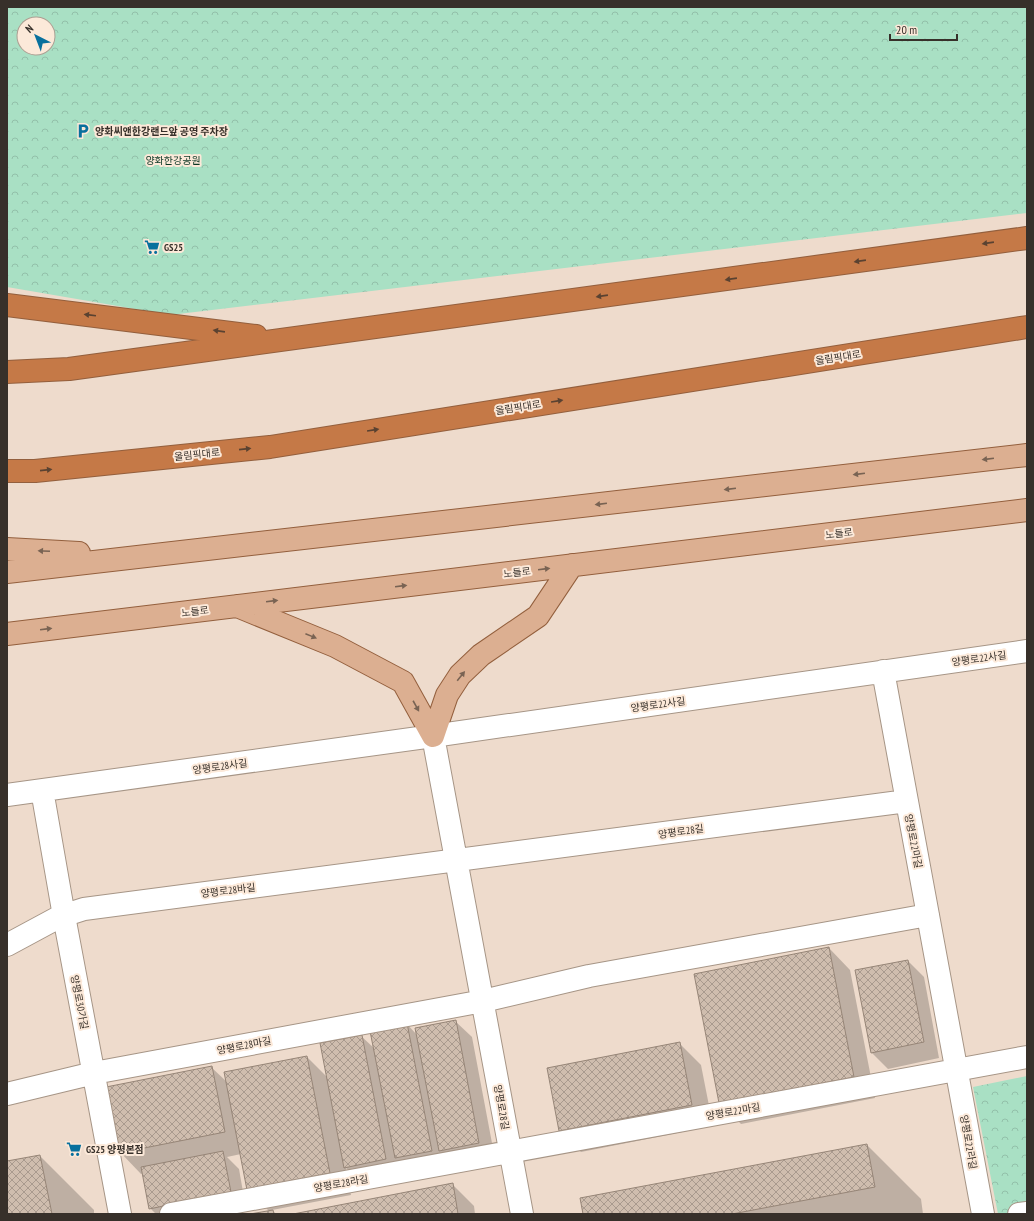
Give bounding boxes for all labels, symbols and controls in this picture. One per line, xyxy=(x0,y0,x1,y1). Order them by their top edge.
north arrow xyxy=(16,16,56,56)
scale bar xyxy=(890,16,957,42)
text: N xyxy=(22,21,36,36)
text: 20 m xyxy=(896,22,917,37)
parking icon: 양화씨앤한강랜드앞 공영 주차장 xyxy=(74,122,92,140)
place label: 양화씨앤한강랜드앞 공영 주차장 xyxy=(95,125,228,138)
park label: 양화한강공원 xyxy=(145,154,201,167)
supermarket icon: GS25 xyxy=(143,238,161,256)
one-way arrow xyxy=(982,240,994,247)
place label: GS25 xyxy=(164,241,183,254)
one-way arrow xyxy=(853,258,866,264)
one-way arrow xyxy=(725,276,737,282)
one-way arrow xyxy=(596,293,608,299)
one-way arrow xyxy=(84,311,96,318)
one-way arrow xyxy=(213,328,225,334)
street label: 올림픽대로 xyxy=(814,347,862,368)
street label: 올림픽대로 xyxy=(494,397,542,418)
one-way arrow xyxy=(551,398,563,404)
one-way arrow xyxy=(367,427,380,433)
street label: 올림픽대로 xyxy=(173,446,221,463)
one-way arrow xyxy=(239,446,251,453)
one-way arrow xyxy=(982,456,994,463)
one-way arrow xyxy=(40,467,52,473)
one-way arrow xyxy=(853,471,865,477)
one-way arrow xyxy=(724,486,736,492)
one-way arrow xyxy=(595,501,607,507)
street label: 노들로 xyxy=(825,525,854,542)
one-way arrow xyxy=(38,548,50,555)
street label: 노들로 xyxy=(503,564,532,581)
one-way arrow xyxy=(538,565,550,572)
one-way arrow xyxy=(395,583,407,589)
one-way arrow xyxy=(266,598,278,605)
street label: 노들로 xyxy=(181,603,210,620)
one-way arrow xyxy=(40,626,52,632)
one-way arrow xyxy=(306,634,318,640)
street label: 양평로22사길 xyxy=(951,648,1007,669)
one-way arrow xyxy=(456,670,465,681)
street label: 양평로22사길 xyxy=(630,694,686,715)
one-way arrow xyxy=(413,700,420,712)
street label: 양평로28사길 xyxy=(192,756,248,777)
street label: 양평로22마길 xyxy=(902,813,925,869)
street label: 양평로28길 xyxy=(657,822,705,841)
street label: 양평로28바길 xyxy=(200,881,256,900)
street label: 양평로30가길 xyxy=(68,974,91,1030)
street label: 양평로28마길 xyxy=(216,1034,272,1057)
street label: 양평로28길 xyxy=(491,1083,512,1131)
street label: 양평로22마길 xyxy=(705,1100,761,1123)
street label: 양평로22라길 xyxy=(957,1114,980,1170)
supermarket icon: GS25 양평본점 xyxy=(65,1140,83,1158)
place label: GS25 양평본점 xyxy=(86,1143,144,1156)
street label: 양평로28라길 xyxy=(313,1172,369,1195)

